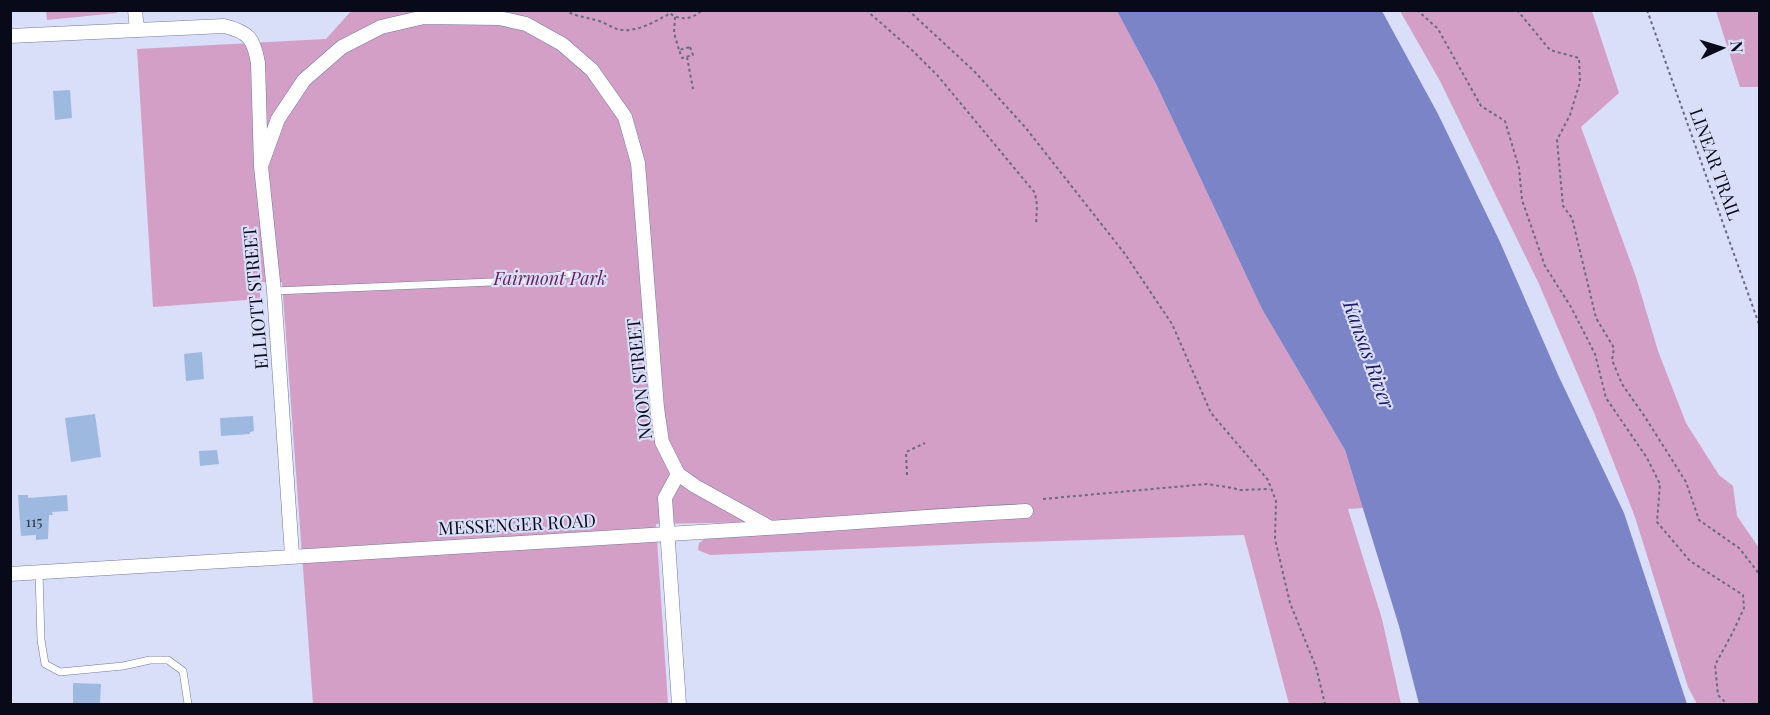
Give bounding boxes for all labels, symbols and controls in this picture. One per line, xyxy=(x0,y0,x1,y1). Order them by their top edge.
north arrow xyxy=(1692,18,1752,78)
text: N xyxy=(1727,40,1748,54)
street label: LINEAR TRAIL xyxy=(1685,105,1747,224)
street label: ELLIOTT STREET xyxy=(237,225,273,371)
park label: Fairmont Park xyxy=(492,266,607,290)
water label: Kansas River xyxy=(1338,295,1403,413)
street label: NOON STREET xyxy=(621,317,657,441)
street label: MESSENGER ROAD xyxy=(438,508,596,540)
house number: 115 xyxy=(25,511,43,531)

